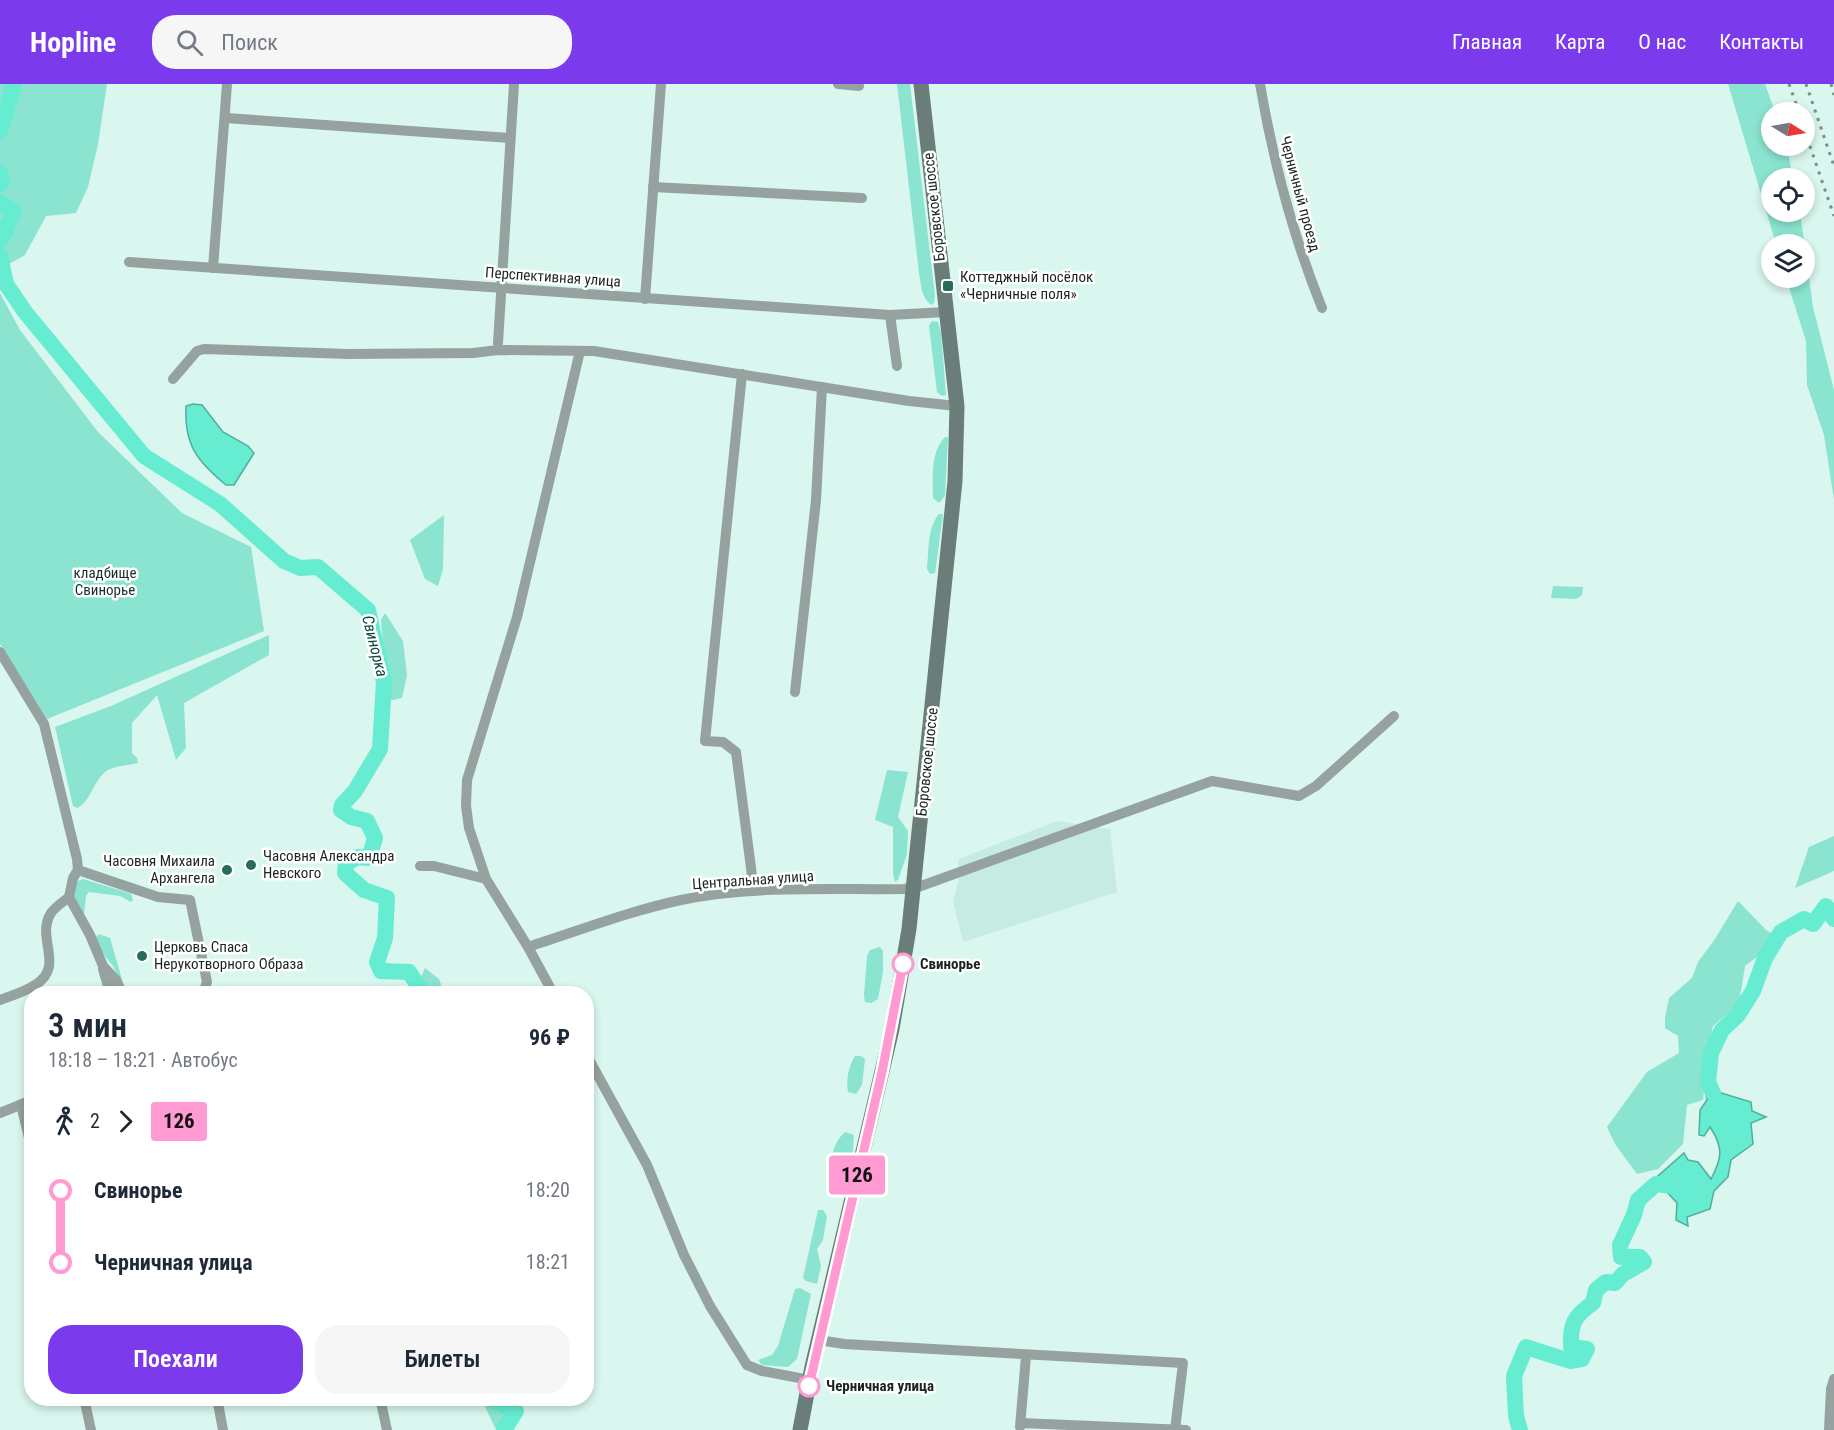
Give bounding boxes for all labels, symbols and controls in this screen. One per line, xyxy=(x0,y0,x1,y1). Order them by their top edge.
search box xyxy=(152,15,572,69)
text: Hopline xyxy=(30,26,116,59)
icon: search xyxy=(173,26,206,59)
text: Поиск xyxy=(221,30,278,55)
text: Главная xyxy=(1452,30,1522,54)
text: Карта xyxy=(1555,30,1605,54)
text: О нас xyxy=(1638,30,1686,54)
text: Контакты xyxy=(1719,30,1804,54)
north arrow xyxy=(1761,102,1815,156)
map controls xyxy=(1761,102,1815,288)
street label: Черничный проезд xyxy=(1276,134,1324,254)
street label: Боровское шоссе xyxy=(919,152,949,262)
button: locate xyxy=(1761,168,1815,222)
button: layers xyxy=(1761,234,1815,288)
street label: Перспективная улица xyxy=(485,263,621,291)
place label: Коттеджный посёлок «Черничные поля» xyxy=(960,268,1093,303)
marker: Коттеджный посёлок «Черничные поля» xyxy=(941,279,955,293)
park label: кладбище Свинорье xyxy=(74,564,136,599)
water label: Свинорка xyxy=(358,613,392,679)
street label: Боровское шоссе xyxy=(912,707,942,817)
place label: Часовня Александра Невского xyxy=(263,847,394,882)
place label: Часовня Михаила Архангела xyxy=(103,852,215,887)
marker: Часовня Александра Невского xyxy=(244,858,258,872)
marker: Часовня Михаила Архангела xyxy=(220,863,234,877)
street label: Центральная улица xyxy=(692,867,814,893)
place label: Церковь Спаса Нерукотворного Образа xyxy=(154,938,303,973)
marker: Церковь Спаса Нерукотворного Образа xyxy=(135,949,149,963)
marker: Свинорье xyxy=(892,953,914,975)
place label: Свинорье xyxy=(920,955,980,973)
text: 3 мин xyxy=(48,1006,127,1045)
text: 96 ₽ xyxy=(529,1025,570,1050)
text: 18:18 – 18:21 · Автобус xyxy=(48,1048,238,1072)
icon: walk xyxy=(48,1105,81,1138)
icon: forward xyxy=(109,1105,142,1138)
text: 2 xyxy=(90,1109,100,1133)
text: 126 xyxy=(163,1109,195,1133)
line badge: 126 xyxy=(822,1156,892,1194)
text: 126 xyxy=(841,1163,873,1187)
text: Свинорье xyxy=(94,1178,183,1203)
text: 18:20 xyxy=(526,1178,570,1202)
text: Черничная улица xyxy=(94,1250,253,1275)
text: 18:21 xyxy=(526,1250,570,1274)
button: Поехали xyxy=(48,1325,303,1394)
button: Билеты xyxy=(315,1325,570,1394)
marker: Черничная улица xyxy=(798,1375,820,1397)
place label: Черничная улица xyxy=(826,1377,934,1395)

